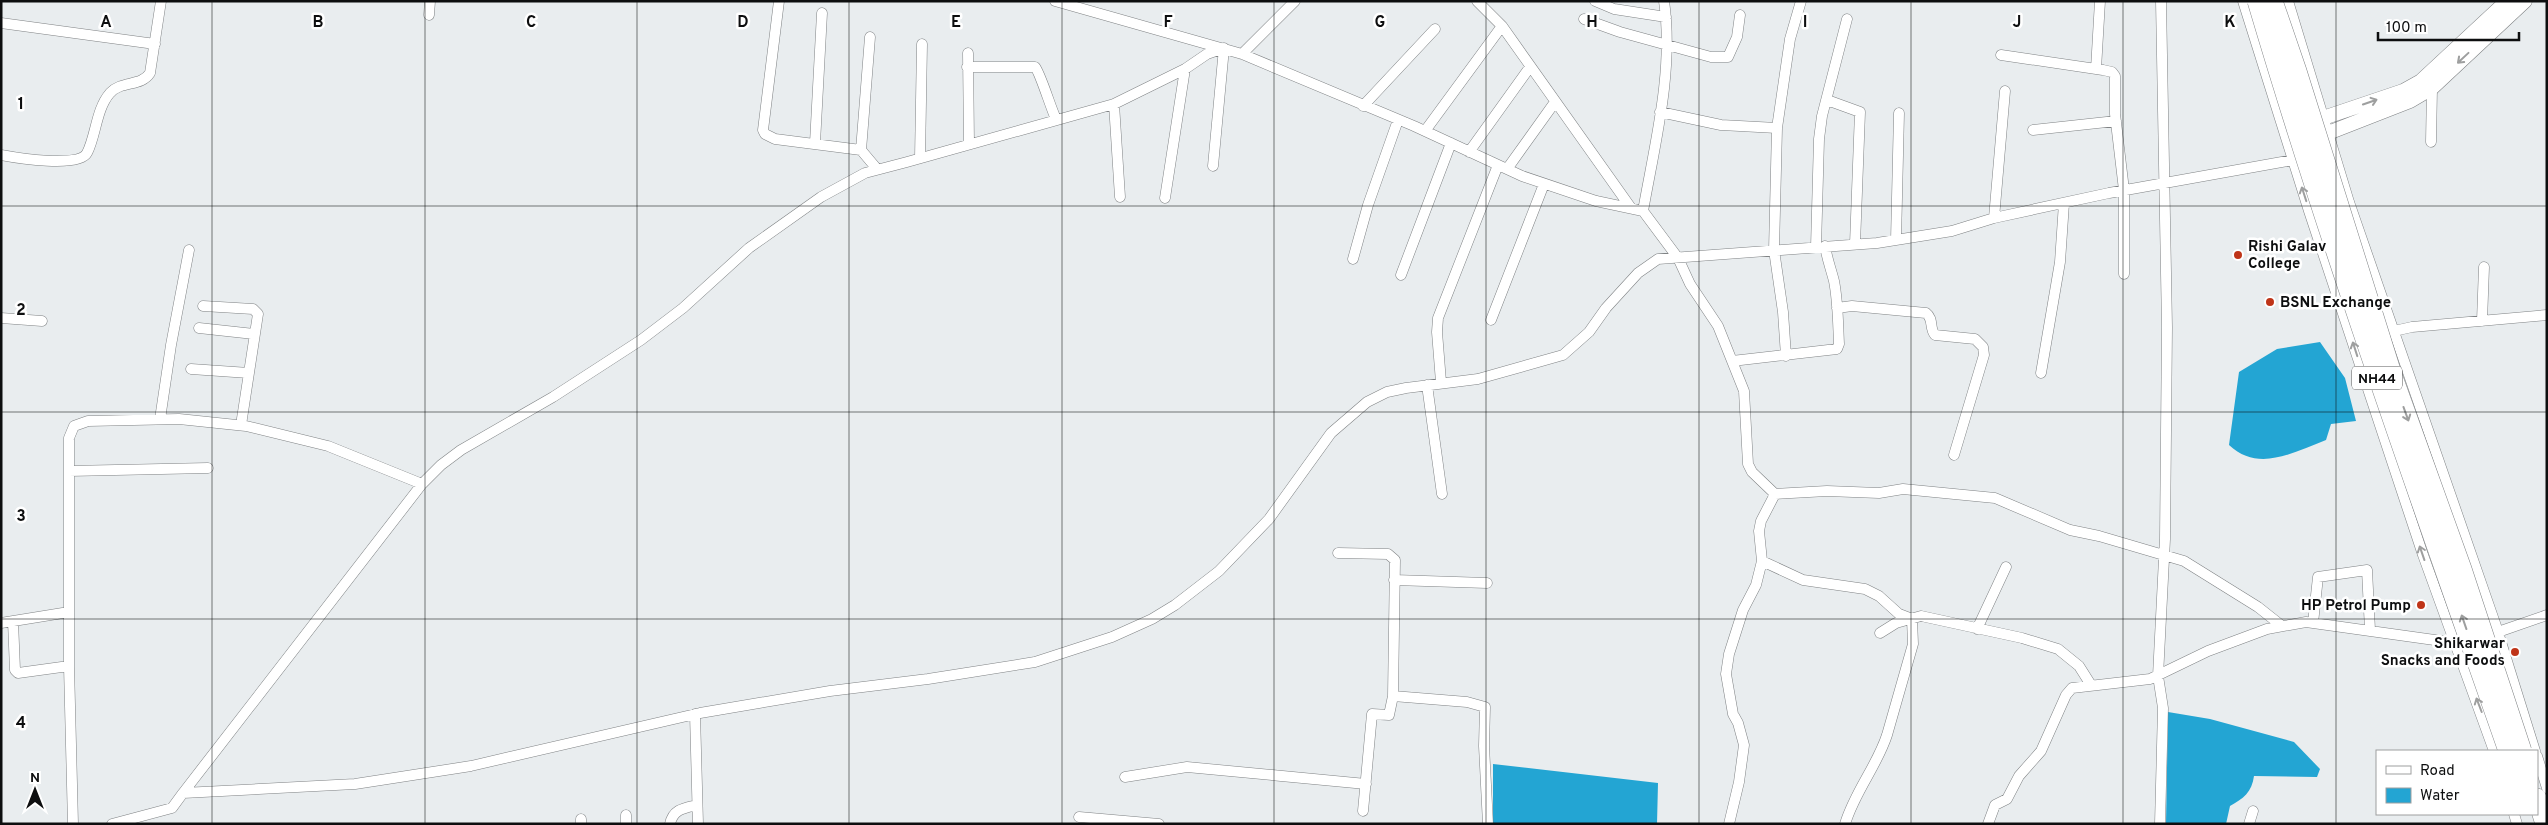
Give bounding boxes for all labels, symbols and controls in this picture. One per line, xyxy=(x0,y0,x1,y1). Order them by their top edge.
scale bar xyxy=(2378,10,2519,42)
text: A xyxy=(100,13,112,33)
text: B xyxy=(312,13,324,33)
text: C xyxy=(526,13,536,33)
text: D xyxy=(737,13,749,33)
text: E xyxy=(951,13,961,33)
text: F xyxy=(1163,13,1173,33)
text: G xyxy=(1375,13,1385,33)
text: H xyxy=(1586,13,1598,33)
text: I xyxy=(1803,13,1807,33)
text: J xyxy=(2013,13,2021,33)
text: K xyxy=(2224,13,2236,33)
text: 100 m xyxy=(2386,19,2427,38)
one-way arrow xyxy=(2457,53,2470,64)
text: 1 xyxy=(18,95,24,115)
one-way arrow xyxy=(2361,97,2377,106)
one-way arrow xyxy=(2299,187,2308,203)
place label: Rishi Galav College xyxy=(2248,238,2326,274)
marker: Rishi Galav College xyxy=(2232,249,2244,261)
place label: BSNL Exchange xyxy=(2280,294,2391,313)
marker: BSNL Exchange xyxy=(2264,296,2276,308)
text: 2 xyxy=(16,301,26,321)
one-way arrow xyxy=(2349,341,2359,357)
road number: NH44 xyxy=(2352,366,2402,389)
one-way arrow xyxy=(2402,406,2411,421)
text: 3 xyxy=(16,507,26,527)
one-way arrow xyxy=(2417,545,2426,561)
place label: HP Petrol Pump xyxy=(2301,597,2411,616)
marker: HP Petrol Pump xyxy=(2415,599,2427,611)
one-way arrow xyxy=(2458,615,2468,631)
place label: Shikarwar Snacks and Foods xyxy=(2381,635,2506,671)
marker: Shikarwar Snacks and Foods xyxy=(2509,646,2521,658)
one-way arrow xyxy=(2474,698,2483,713)
text: 4 xyxy=(16,714,26,734)
legend xyxy=(2376,750,2538,815)
text: Road xyxy=(2420,762,2455,781)
north arrow xyxy=(10,765,60,815)
text: N xyxy=(30,770,40,787)
text: Water xyxy=(2420,787,2460,806)

